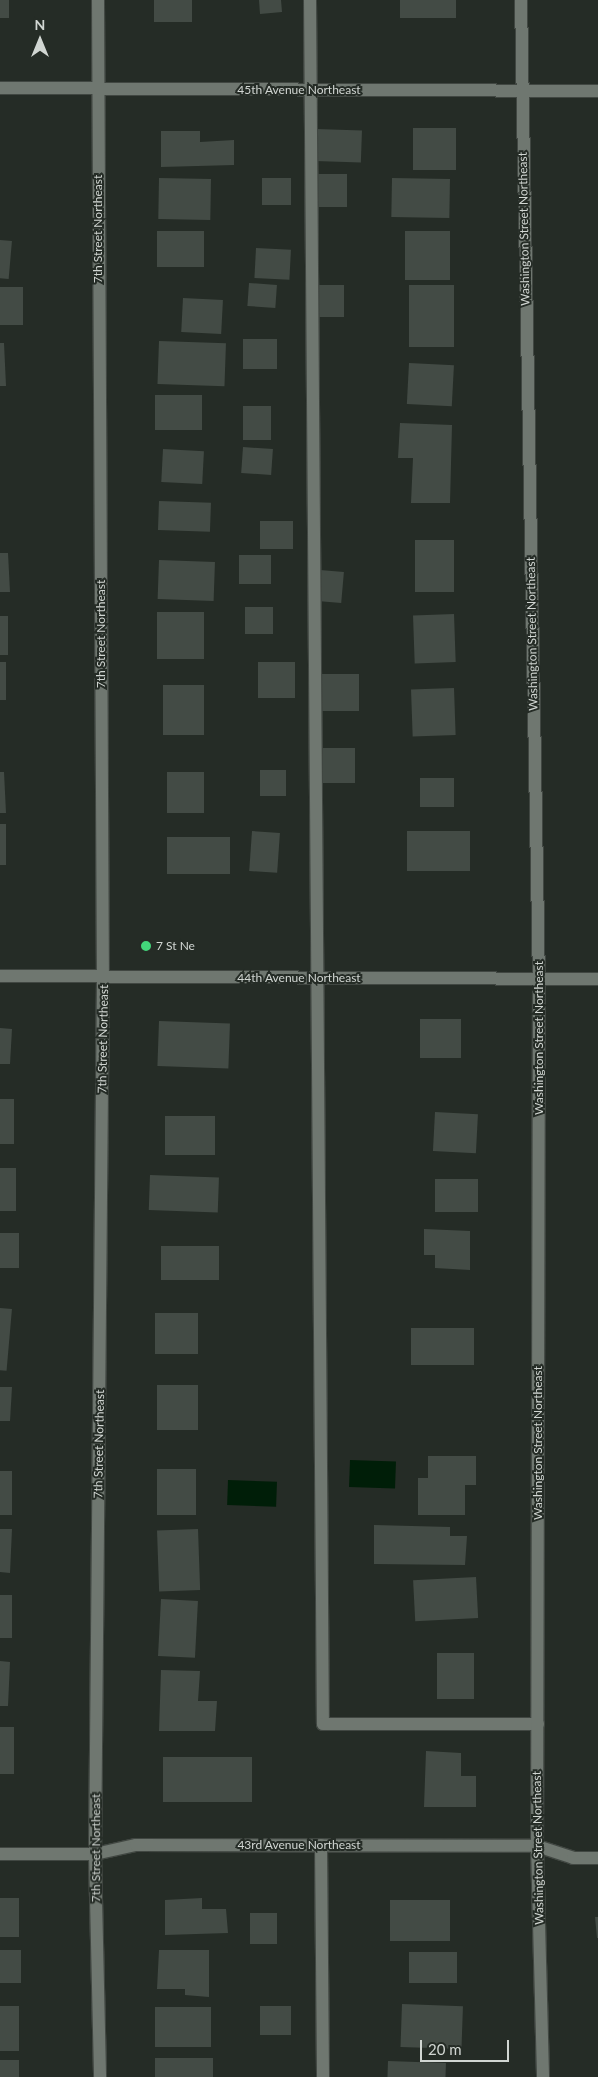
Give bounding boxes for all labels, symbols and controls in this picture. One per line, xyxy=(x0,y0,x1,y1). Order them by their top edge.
north arrow xyxy=(15,15,65,65)
text: N xyxy=(35,16,45,33)
street label: 45th Avenue Northeast xyxy=(237,83,361,97)
street label: Washington Street Northeast xyxy=(515,152,533,306)
street label: 7th Street Northeast xyxy=(91,175,105,283)
street label: Washington Street Northeast xyxy=(523,557,541,711)
street label: 7th Street Northeast xyxy=(94,580,108,688)
place label: 7 St Ne xyxy=(156,939,195,953)
marker: 7 St Ne xyxy=(140,940,152,952)
street label: Washington Street Northeast xyxy=(532,961,546,1115)
street label: 44th Avenue Northeast xyxy=(237,971,361,985)
street label: 7th Street Northeast xyxy=(95,985,111,1093)
street label: Washington Street Northeast xyxy=(531,1366,545,1520)
street label: 7th Street Northeast xyxy=(91,1390,107,1498)
street label: Washington Street Northeast xyxy=(529,1771,547,1925)
street label: 7th Street Northeast xyxy=(89,1794,103,1902)
street label: 43rd Avenue Northeast xyxy=(237,1838,361,1852)
scale bar xyxy=(423,2030,512,2062)
text: 20 m xyxy=(428,2040,462,2058)

